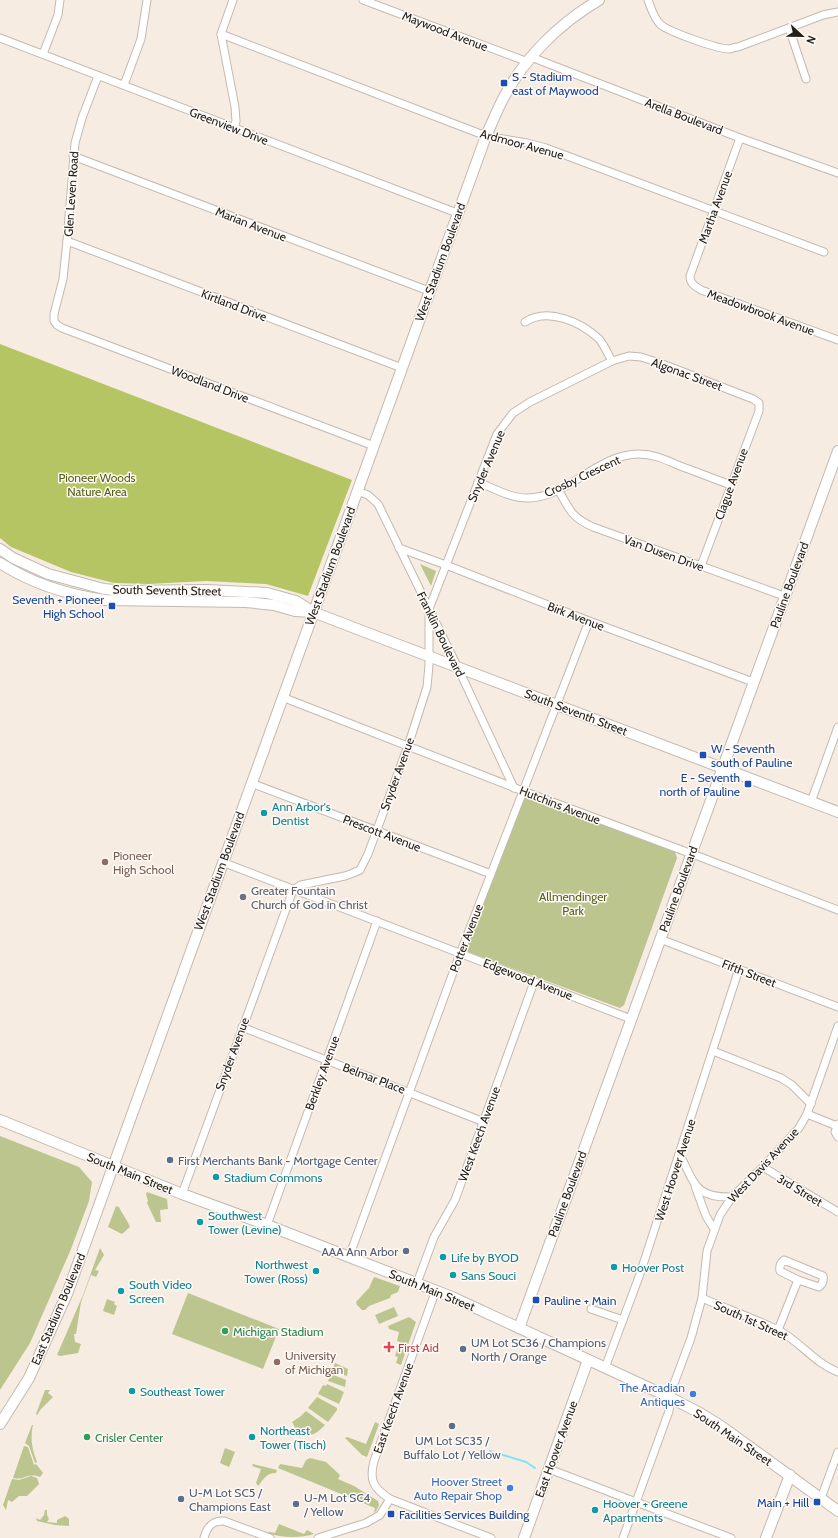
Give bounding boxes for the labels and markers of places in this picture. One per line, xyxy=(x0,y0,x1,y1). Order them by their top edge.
place label: S - Stadium east of Maywood xyxy=(512,69,599,98)
marker: S - Stadium east of Maywood xyxy=(499,78,509,88)
place label: Seventh + Pioneer High School xyxy=(12,592,104,621)
marker: Seventh + Pioneer High School xyxy=(107,601,117,611)
place label: W - Seventh south of Pauline xyxy=(711,741,792,770)
marker: W - Seventh south of Pauline xyxy=(698,750,708,760)
place label: E - Seventh north of Pauline xyxy=(659,770,740,799)
marker: E - Seventh north of Pauline xyxy=(743,779,753,789)
place label: Ann Arbor's Dentist xyxy=(272,799,331,828)
marker: Ann Arbor's Dentist xyxy=(259,808,269,818)
place label: Pioneer High School xyxy=(113,848,174,877)
marker: Pioneer High School xyxy=(100,857,110,867)
place label: Greater Fountain Church of God in Christ xyxy=(251,883,368,912)
marker: Greater Fountain Church of God in Christ xyxy=(238,892,248,902)
place label: First Merchants Bank - Mortgage Center xyxy=(178,1153,378,1168)
marker: First Merchants Bank - Mortgage Center xyxy=(165,1155,175,1165)
place label: Stadium Commons xyxy=(224,1170,323,1185)
marker: Stadium Commons xyxy=(211,1172,221,1182)
place label: Southwest Tower (Levine) xyxy=(208,1208,282,1237)
marker: Southwest Tower (Levine) xyxy=(195,1217,205,1227)
place label: AAA Ann Arbor xyxy=(321,1244,398,1259)
marker: AAA Ann Arbor xyxy=(401,1246,411,1256)
place label: Life by BYOD xyxy=(451,1250,519,1265)
marker: Life by BYOD xyxy=(438,1252,448,1262)
place label: Northwest Tower (Ross) xyxy=(244,1257,308,1286)
place label: Hoover Post xyxy=(622,1260,684,1275)
marker: Hoover Post xyxy=(609,1262,619,1272)
marker: Northwest Tower (Ross) xyxy=(311,1266,321,1276)
place label: Sans Souci xyxy=(461,1268,516,1283)
marker: Sans Souci xyxy=(448,1270,458,1280)
place label: South Video Screen xyxy=(129,1277,192,1306)
marker: South Video Screen xyxy=(116,1286,126,1296)
place label: Pauline + Main xyxy=(544,1293,617,1308)
marker: Pauline + Main xyxy=(531,1295,541,1305)
place label: Michigan Stadium xyxy=(233,1324,323,1339)
marker: Michigan Stadium xyxy=(220,1326,230,1336)
place label: UM Lot SC36 / Champions North / Orange xyxy=(471,1335,606,1364)
place label: First Aid xyxy=(398,1340,439,1355)
marker: First Aid xyxy=(383,1341,395,1353)
marker: UM Lot SC36 / Champions North / Orange xyxy=(458,1344,468,1354)
place label: University of Michigan xyxy=(285,1348,344,1377)
marker: University of Michigan xyxy=(272,1357,282,1367)
place label: The Arcadian Antiques xyxy=(619,1380,685,1409)
place label: Southeast Tower xyxy=(140,1384,225,1399)
marker: Southeast Tower xyxy=(127,1386,137,1396)
marker: The Arcadian Antiques xyxy=(688,1389,698,1399)
marker: UM Lot SC35 / Buffalo Lot / Yellow xyxy=(447,1421,457,1431)
place label: Northeast Tower (Tisch) xyxy=(260,1423,326,1452)
place label: Crisler Center xyxy=(95,1430,163,1445)
marker: Crisler Center xyxy=(82,1432,92,1442)
marker: Northeast Tower (Tisch) xyxy=(247,1432,257,1442)
place label: UM Lot SC35 / Buffalo Lot / Yellow xyxy=(403,1433,501,1462)
place label: Hoover Street Auto Repair Shop xyxy=(414,1474,502,1503)
marker: Hoover Street Auto Repair Shop xyxy=(505,1483,515,1493)
place label: U-M Lot SC5 / Champions East xyxy=(189,1485,271,1514)
place label: U-M Lot SC4 / Yellow xyxy=(303,1490,370,1519)
marker: U-M Lot SC5 / Champions East xyxy=(176,1494,186,1504)
place label: Main + Hill xyxy=(757,1495,809,1510)
place label: Hoover + Greene Apartments xyxy=(603,1496,688,1525)
marker: Main + Hill xyxy=(812,1497,822,1507)
marker: U-M Lot SC4 / Yellow xyxy=(291,1499,301,1509)
marker: Hoover + Greene Apartments xyxy=(590,1505,600,1515)
place label: Facilities Services Building xyxy=(399,1507,530,1522)
marker: Facilities Services Building xyxy=(386,1509,396,1519)

